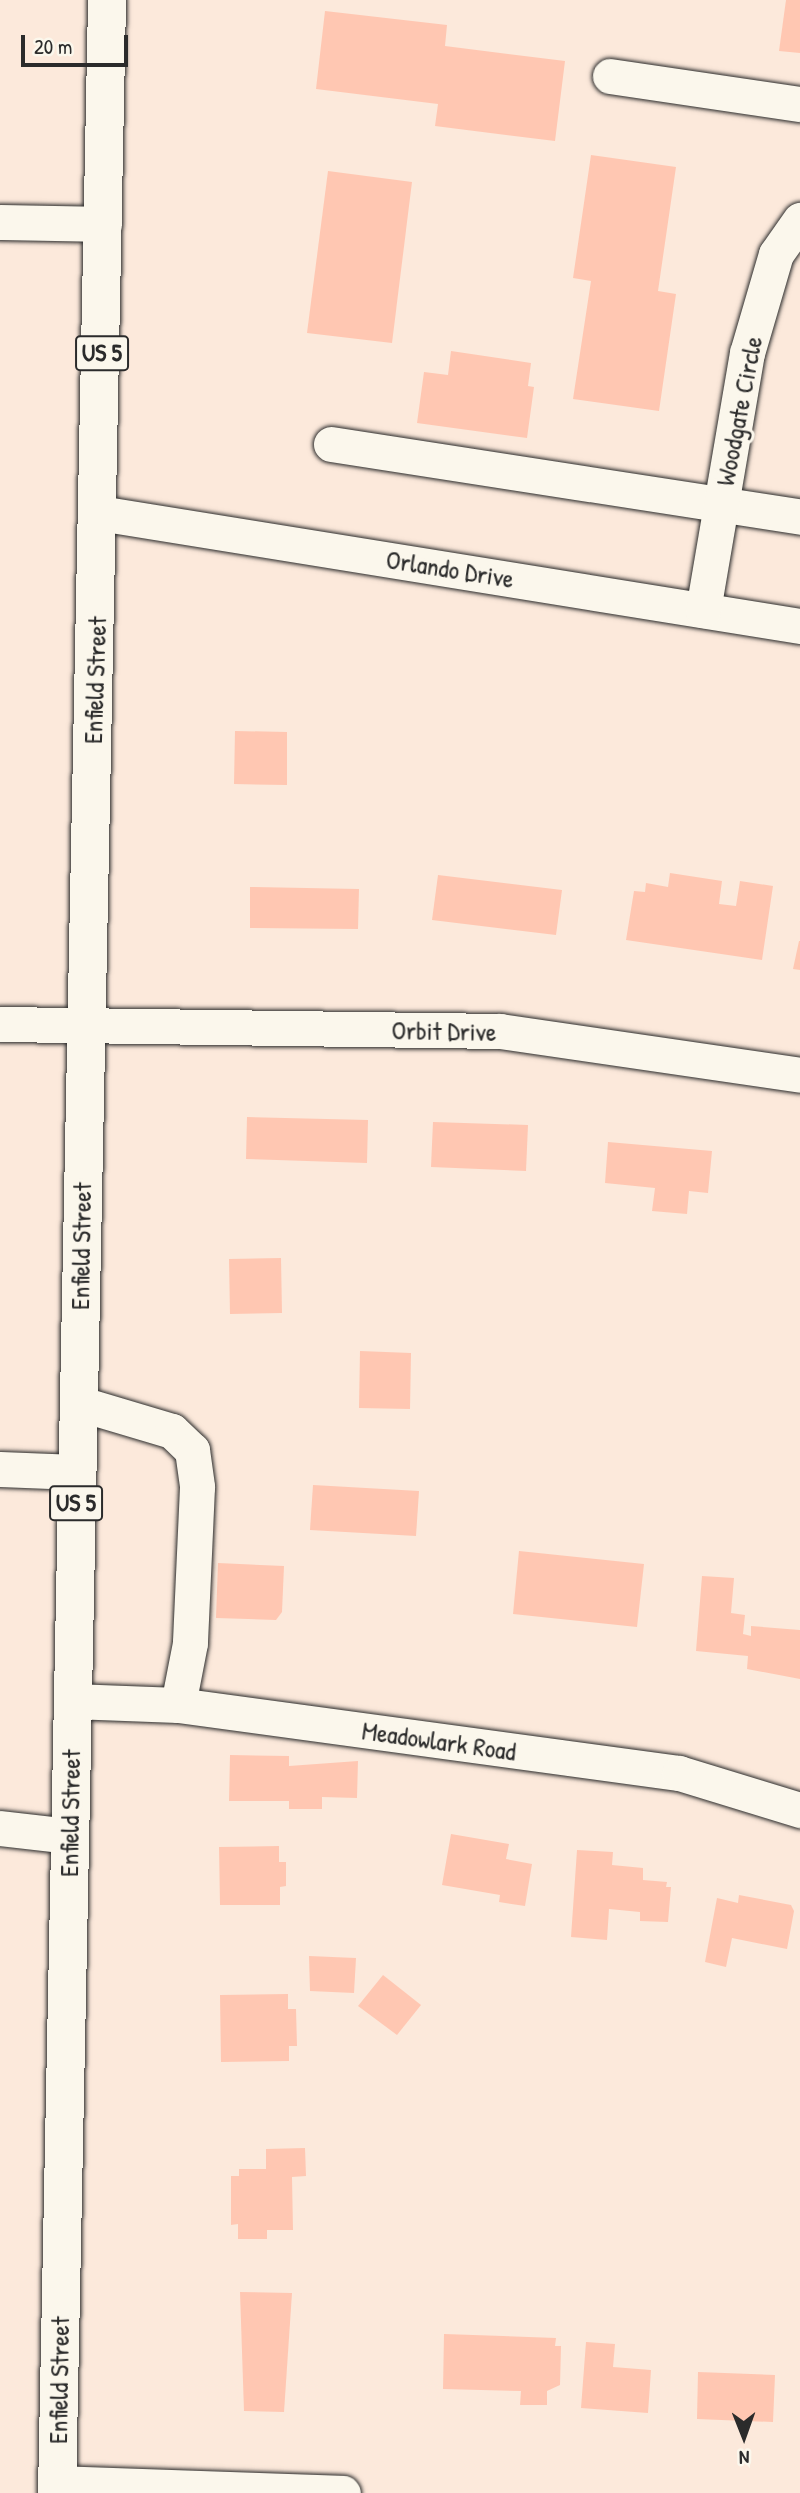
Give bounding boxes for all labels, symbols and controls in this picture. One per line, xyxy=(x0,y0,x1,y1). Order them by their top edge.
scale bar xyxy=(24,21,131,65)
text: 20 m xyxy=(34,32,72,61)
road number: US 5 xyxy=(74,332,130,374)
street label: Woodgate Circle xyxy=(709,334,769,488)
street label: Orlando Drive xyxy=(384,544,516,594)
street label: Enfield Street xyxy=(77,616,113,744)
street label: Orbit Drive xyxy=(391,1014,497,1048)
street label: Enfield Street xyxy=(64,1182,98,1310)
road number: US 5 xyxy=(48,1483,104,1524)
street label: Meadowlark Road xyxy=(360,1715,518,1767)
street label: Enfield Street xyxy=(53,1749,87,1877)
street label: Enfield Street xyxy=(42,2316,76,2444)
north arrow xyxy=(709,2402,779,2472)
text: N xyxy=(739,2445,750,2471)

